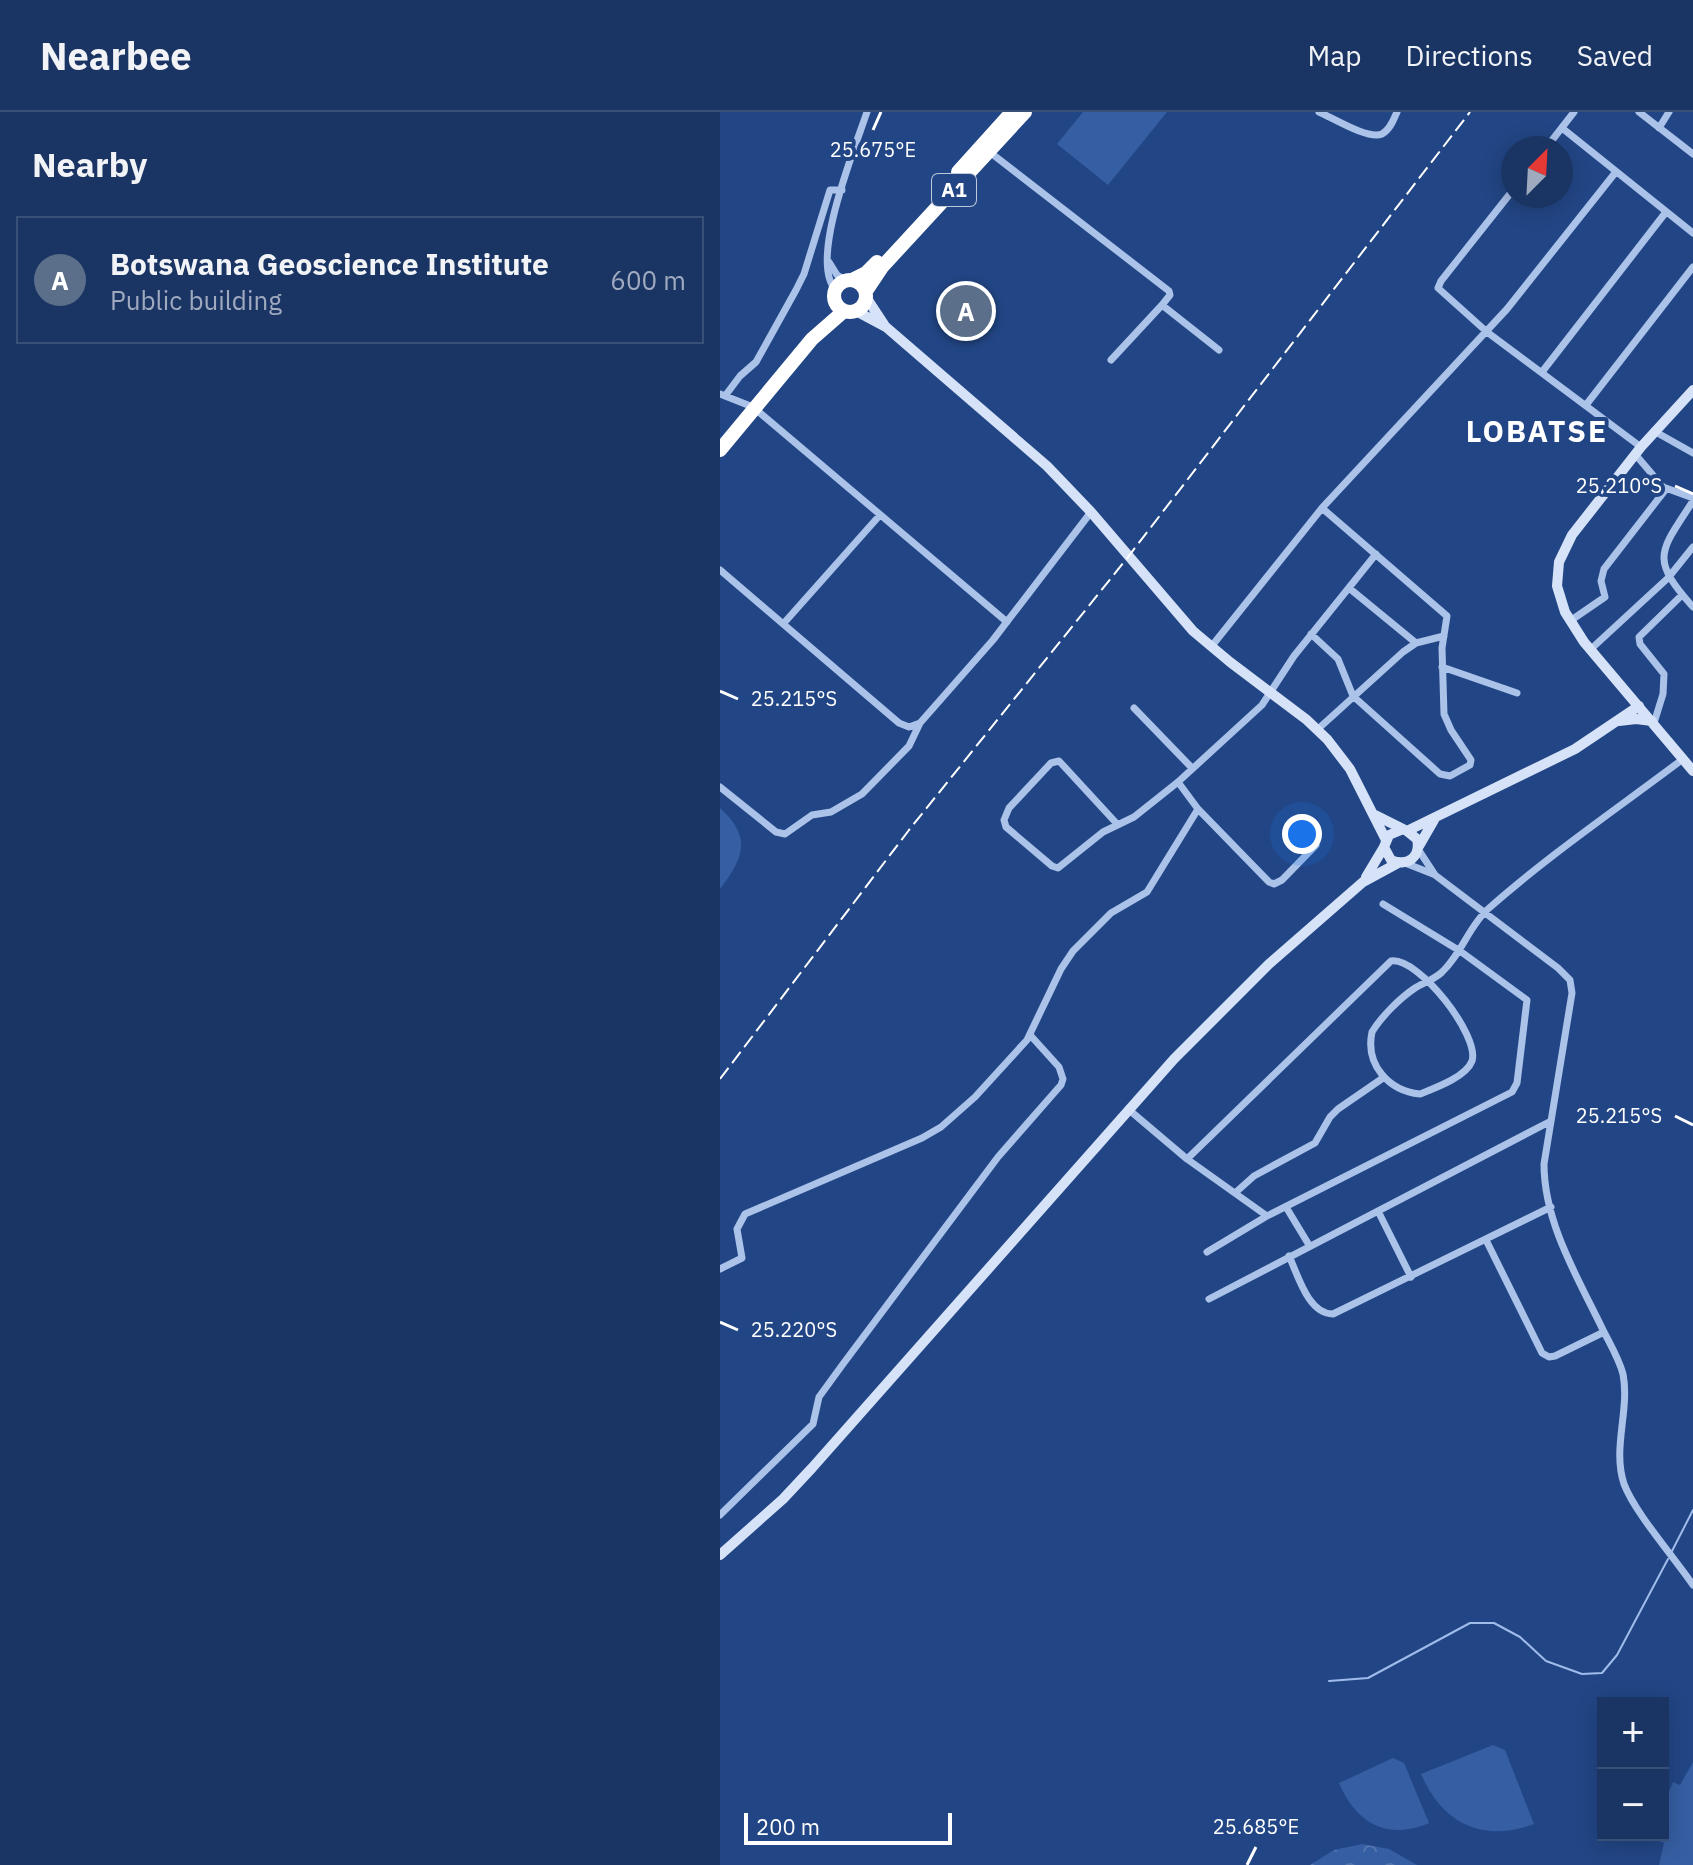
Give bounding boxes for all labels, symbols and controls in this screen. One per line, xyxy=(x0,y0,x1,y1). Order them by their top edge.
text: Nearbee xyxy=(40,31,192,80)
text: Map xyxy=(1307,37,1361,74)
text: Directions xyxy=(1405,37,1533,74)
text: Saved xyxy=(1577,37,1653,74)
text: 25.675°E xyxy=(830,136,916,163)
north arrow xyxy=(1501,136,1573,208)
text: Nearby xyxy=(32,142,147,186)
road number: A1 xyxy=(932,174,976,206)
text: Botswana Geoscience Institute xyxy=(110,244,549,283)
text: A xyxy=(51,263,69,297)
text: 600 m xyxy=(610,263,686,297)
pin: A xyxy=(940,281,992,341)
text: Public building xyxy=(110,283,282,317)
district label: LOBATSE xyxy=(1466,411,1608,450)
text: 25.210°S xyxy=(1576,472,1662,499)
text: 25.215°S xyxy=(751,685,837,712)
your location xyxy=(1282,814,1322,854)
text: 25.215°S xyxy=(1576,1102,1662,1129)
text: 25.220°S xyxy=(751,1316,837,1343)
map controls xyxy=(1597,1697,1669,1841)
button: + xyxy=(1597,1697,1669,1769)
button: − xyxy=(1597,1769,1669,1841)
scale bar xyxy=(744,1809,952,1845)
text: 200 m xyxy=(756,1812,820,1841)
text: 25.685°E xyxy=(1213,1813,1299,1840)

